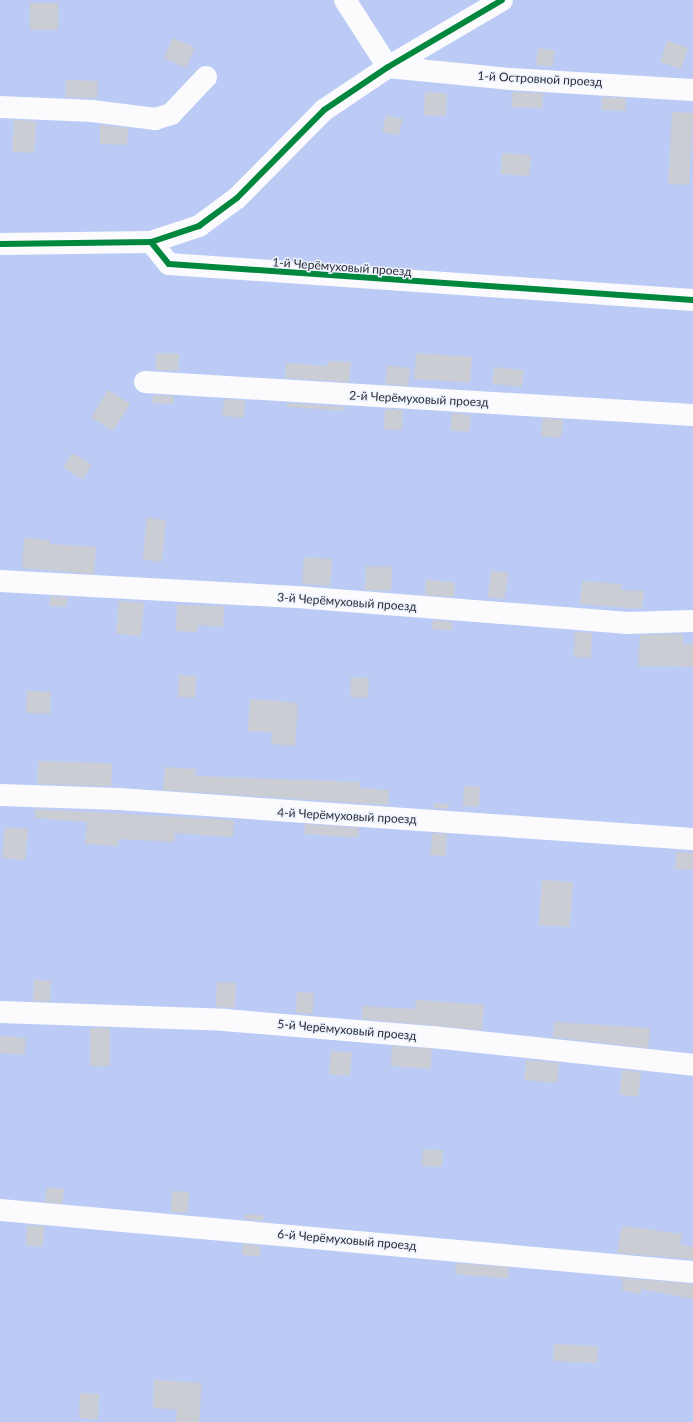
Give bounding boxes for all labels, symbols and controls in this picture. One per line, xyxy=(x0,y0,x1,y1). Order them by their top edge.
street label: 1-й Островной проезд xyxy=(477,69,603,89)
street label: 1-й Черёмуховый проезд xyxy=(272,255,412,279)
street label: 2-й Черёмуховый проезд xyxy=(349,388,489,410)
street label: 3-й Черёмуховый проезд xyxy=(277,590,417,614)
street label: 4-й Черёмуховый проезд xyxy=(277,805,417,827)
street label: 5-й Черёмуховый проезд xyxy=(277,1017,417,1043)
street label: 6-й Черёмуховый проезд xyxy=(277,1227,417,1253)

